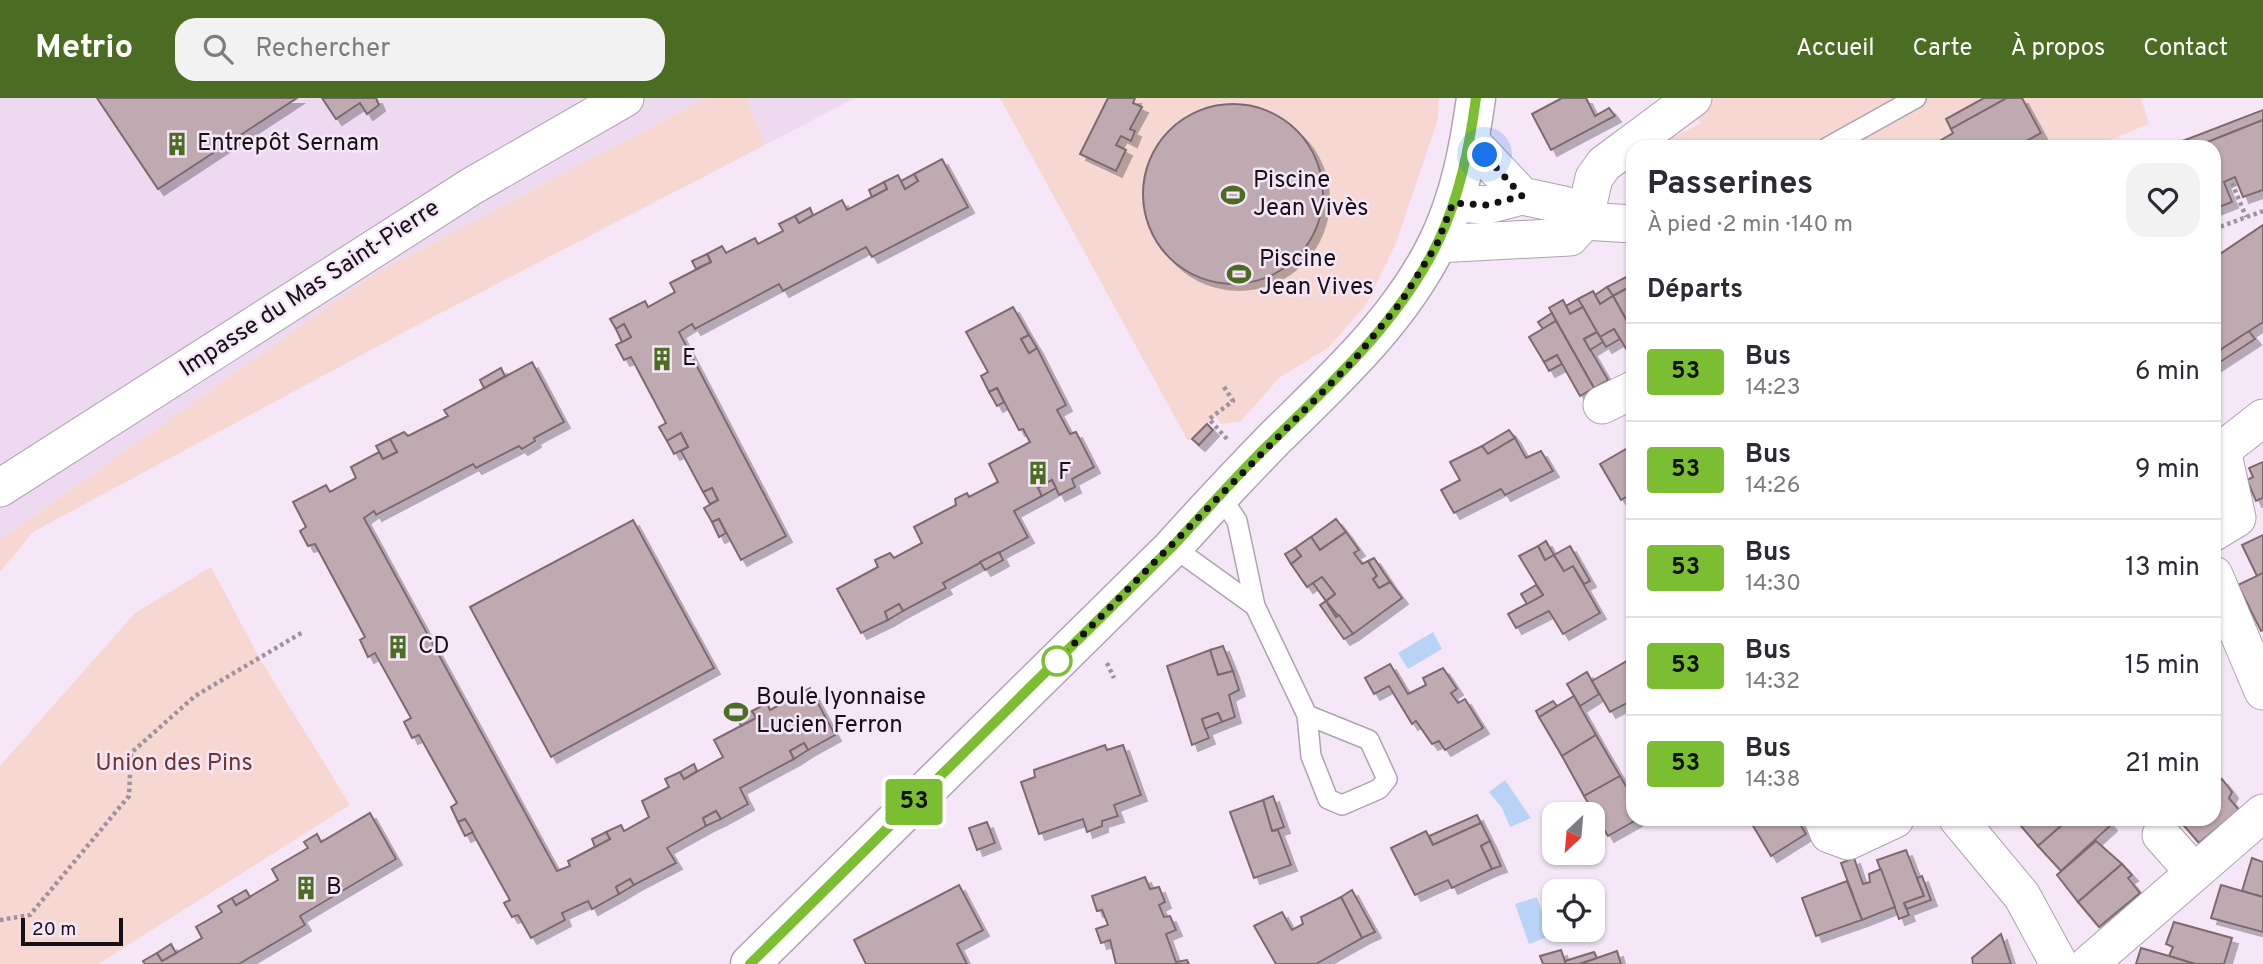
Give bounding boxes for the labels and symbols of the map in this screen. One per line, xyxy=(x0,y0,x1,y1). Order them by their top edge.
place label: Entrepôt Sernam xyxy=(197,129,379,159)
building icon: Entrepôt Sernam xyxy=(163,130,191,158)
your location xyxy=(1467,137,1502,172)
place label: Piscine Jean Vivès xyxy=(1253,166,1369,224)
sports icon: Piscine Jean Vivès xyxy=(1219,181,1247,209)
street label: Impasse du Mas Saint-Pierre xyxy=(174,194,446,384)
place label: Piscine Jean Vives xyxy=(1259,245,1374,303)
sports icon: Piscine Jean Vives xyxy=(1225,260,1253,288)
place label: E xyxy=(682,344,696,374)
building icon: E xyxy=(648,345,676,373)
place label: F xyxy=(1058,458,1072,488)
building icon: F xyxy=(1024,459,1052,487)
place label: CD xyxy=(418,632,450,662)
building icon: CD xyxy=(384,633,412,661)
unlabelled marker xyxy=(1042,646,1072,676)
place label: Boule lyonnaise Lucien Ferron xyxy=(756,683,926,741)
sports icon: Boule lyonnaise Lucien Ferron xyxy=(722,698,750,726)
park label: Union des Pins xyxy=(95,749,253,779)
line badge: 53 xyxy=(883,779,946,825)
north arrow xyxy=(1542,802,1605,864)
place label: B xyxy=(326,873,342,903)
building icon: B xyxy=(292,874,320,902)
scale bar xyxy=(21,915,122,947)

